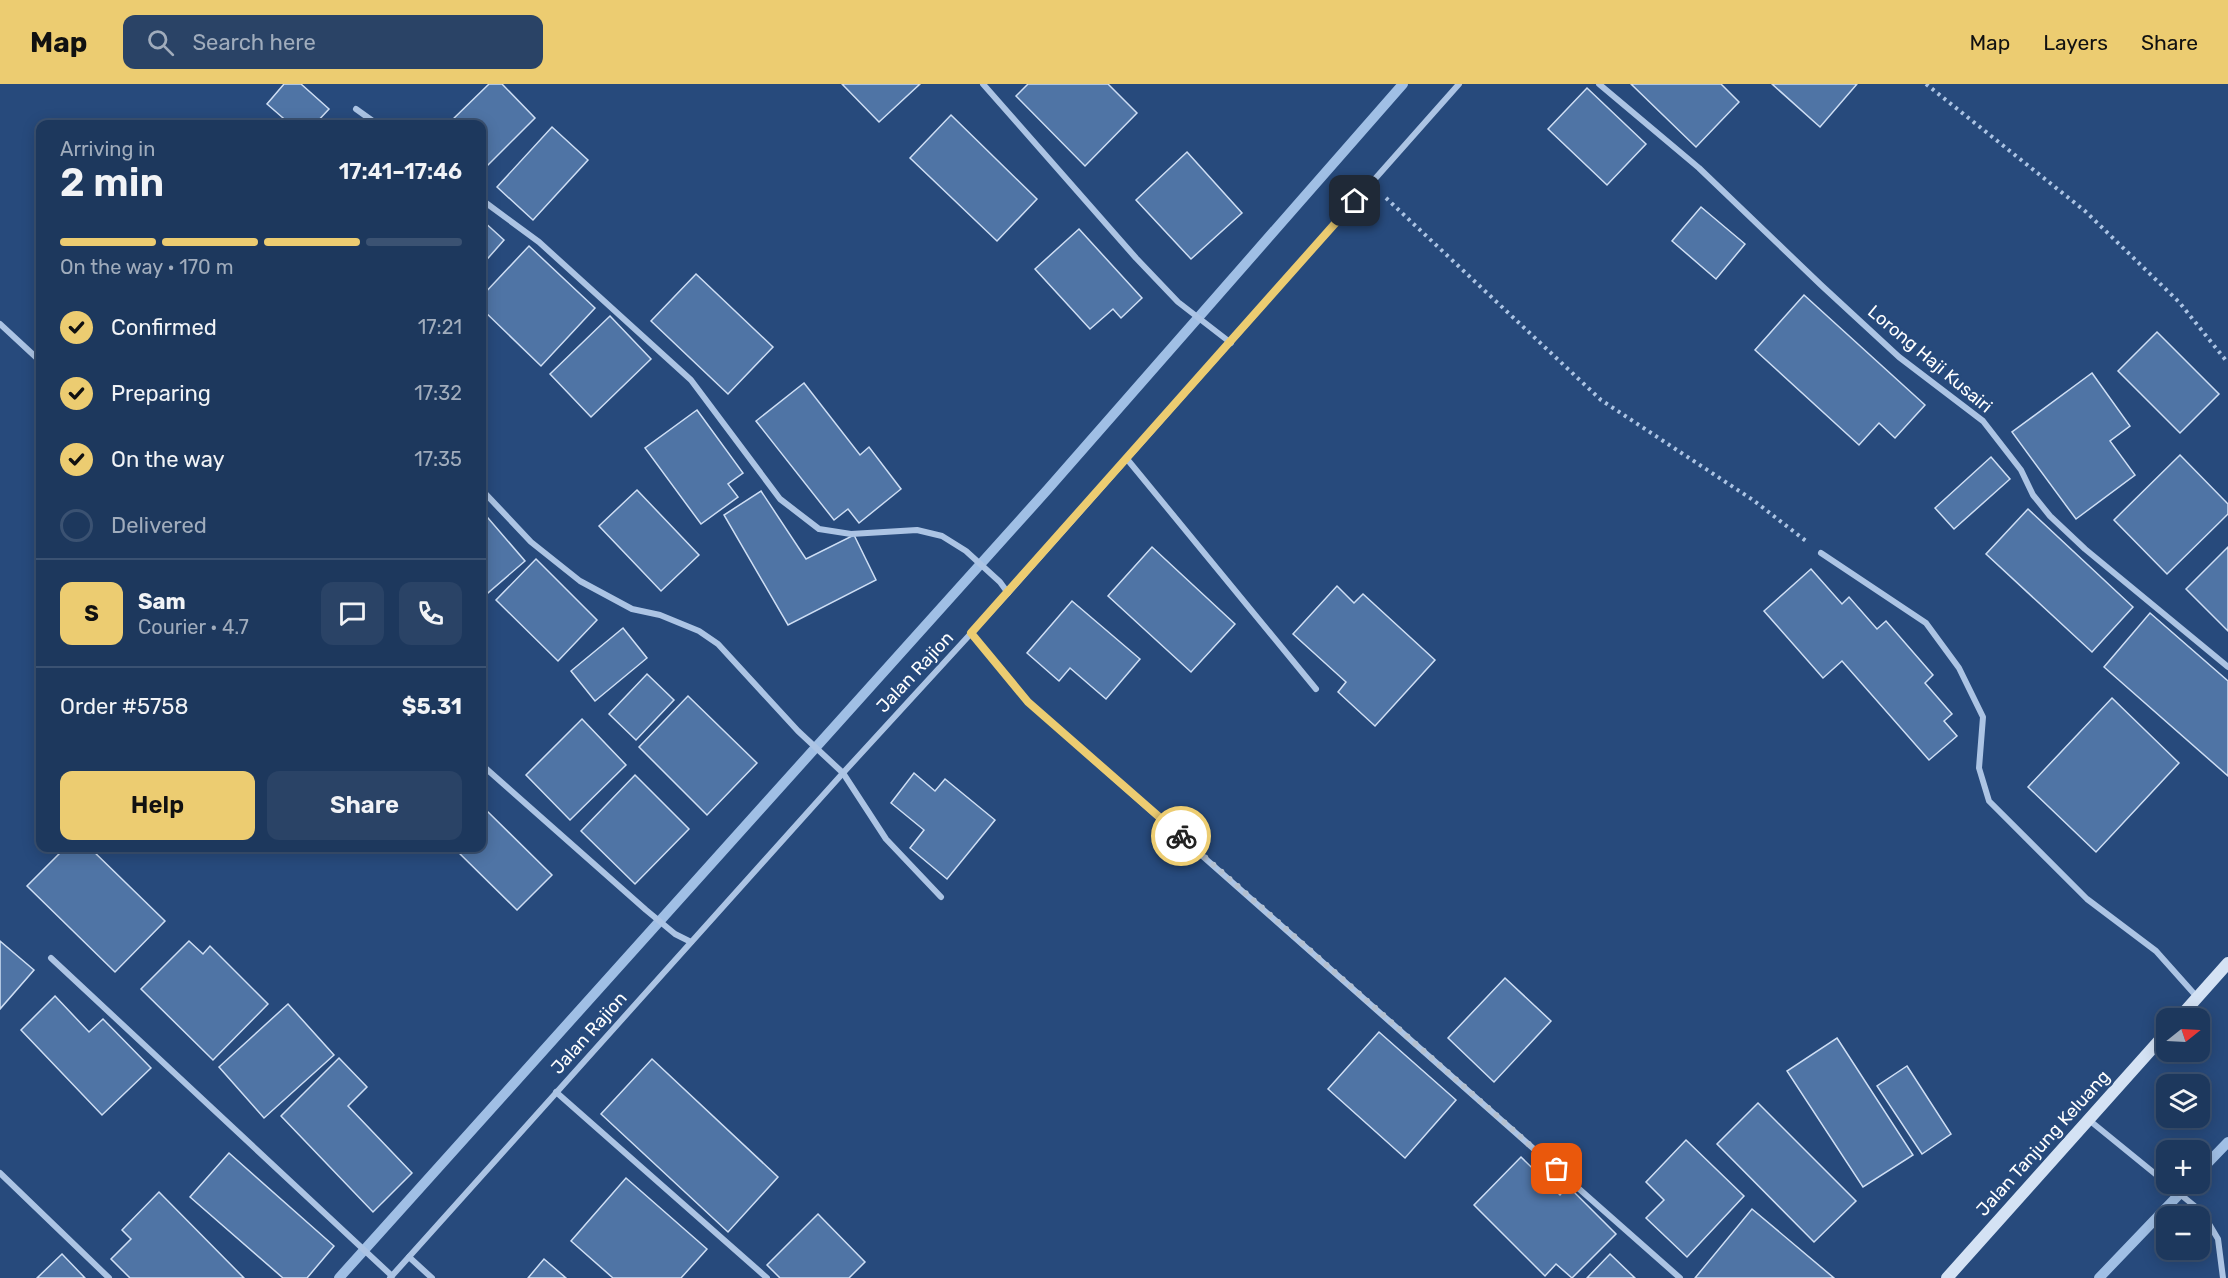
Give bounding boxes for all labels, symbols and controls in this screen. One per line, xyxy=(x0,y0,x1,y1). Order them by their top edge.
search box xyxy=(123,15,543,69)
text: Map xyxy=(30,26,87,59)
icon: search xyxy=(144,26,177,59)
text: Search here xyxy=(192,29,316,56)
text: Map xyxy=(1969,30,2010,55)
text: Layers xyxy=(2043,30,2108,55)
text: Share xyxy=(2141,30,2198,55)
text: Arriving in xyxy=(60,137,155,161)
text: 17:41–17:46 xyxy=(339,158,462,185)
text: 2 min xyxy=(60,160,164,206)
pin xyxy=(1329,175,1380,226)
icon: home xyxy=(1338,184,1371,217)
text: On the way · 170 m xyxy=(60,255,233,279)
street label: Lorong Haji Kusairi xyxy=(1863,301,1997,417)
icon: check xyxy=(60,311,93,344)
text: Confirmed xyxy=(111,314,217,341)
text: 17:21 xyxy=(418,315,462,339)
icon: check xyxy=(60,377,93,410)
text: Preparing xyxy=(111,380,211,407)
text: 17:32 xyxy=(414,381,462,405)
icon: check xyxy=(60,443,93,476)
text: On the way xyxy=(111,446,225,473)
text: 17:35 xyxy=(414,447,462,471)
text: Delivered xyxy=(111,512,207,539)
button: chat xyxy=(321,582,384,645)
button: phone xyxy=(399,582,462,645)
text: Sam xyxy=(138,588,186,615)
text: S xyxy=(84,600,99,627)
text: Courier · 4.7 xyxy=(138,615,249,639)
street label: Jalan Rajion xyxy=(872,627,958,717)
text: Order #5758 xyxy=(60,693,188,720)
text: $5.31 xyxy=(402,693,462,720)
button: Help xyxy=(60,771,255,840)
button: Share xyxy=(267,771,462,840)
courier xyxy=(1151,806,1211,866)
icon: bike xyxy=(1165,820,1198,853)
street label: Jalan Rajion xyxy=(546,987,632,1079)
north arrow xyxy=(2156,1008,2210,1062)
map controls xyxy=(2156,1008,2210,1260)
street label: Jalan Tanjung Keluang xyxy=(1972,1066,2114,1220)
button: layers xyxy=(2156,1074,2210,1128)
button: + xyxy=(2156,1140,2210,1194)
pin xyxy=(1531,1143,1582,1194)
icon: bag xyxy=(1540,1152,1573,1185)
button: − xyxy=(2156,1206,2210,1260)

